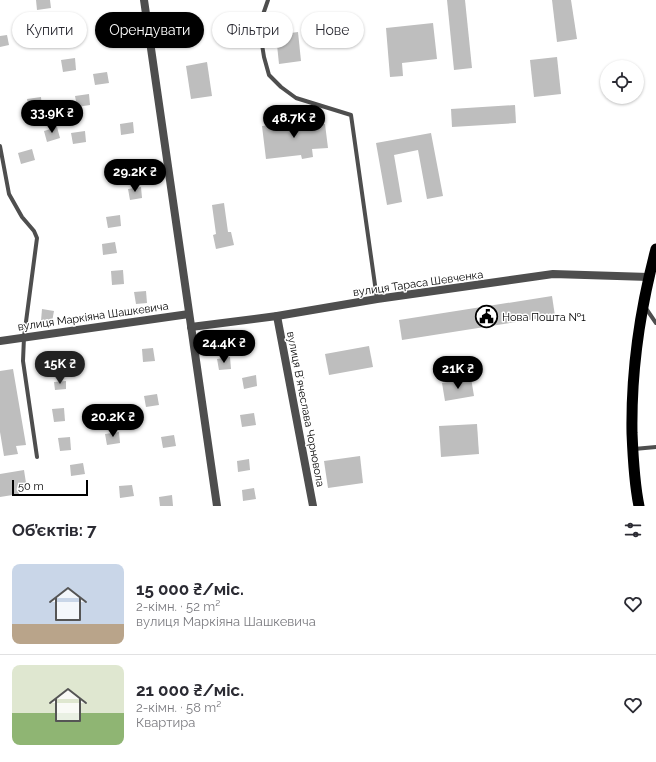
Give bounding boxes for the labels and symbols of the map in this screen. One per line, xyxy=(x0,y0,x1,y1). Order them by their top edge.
pin: 33.9K ₴ xyxy=(15,100,89,134)
pin: 48.7K ₴ xyxy=(257,105,331,139)
pin: 29.2K ₴ xyxy=(98,159,172,193)
street label: вулиця Тараса Шевченка xyxy=(352,268,484,299)
street label: вулиця Маркіяна Шашкевича xyxy=(17,299,169,334)
public building icon: Нова Пошта №1 xyxy=(474,304,500,330)
place label: Нова Пошта №1 xyxy=(502,311,586,324)
pin: 24.4K ₴ xyxy=(187,330,261,364)
street label: вулиця Вʼячеслава Чорновола xyxy=(284,330,327,488)
pin: 15K ₴ xyxy=(32,351,88,385)
pin: 21K ₴ xyxy=(430,356,486,390)
pin: 20.2K ₴ xyxy=(76,404,150,438)
scale bar xyxy=(12,478,88,497)

